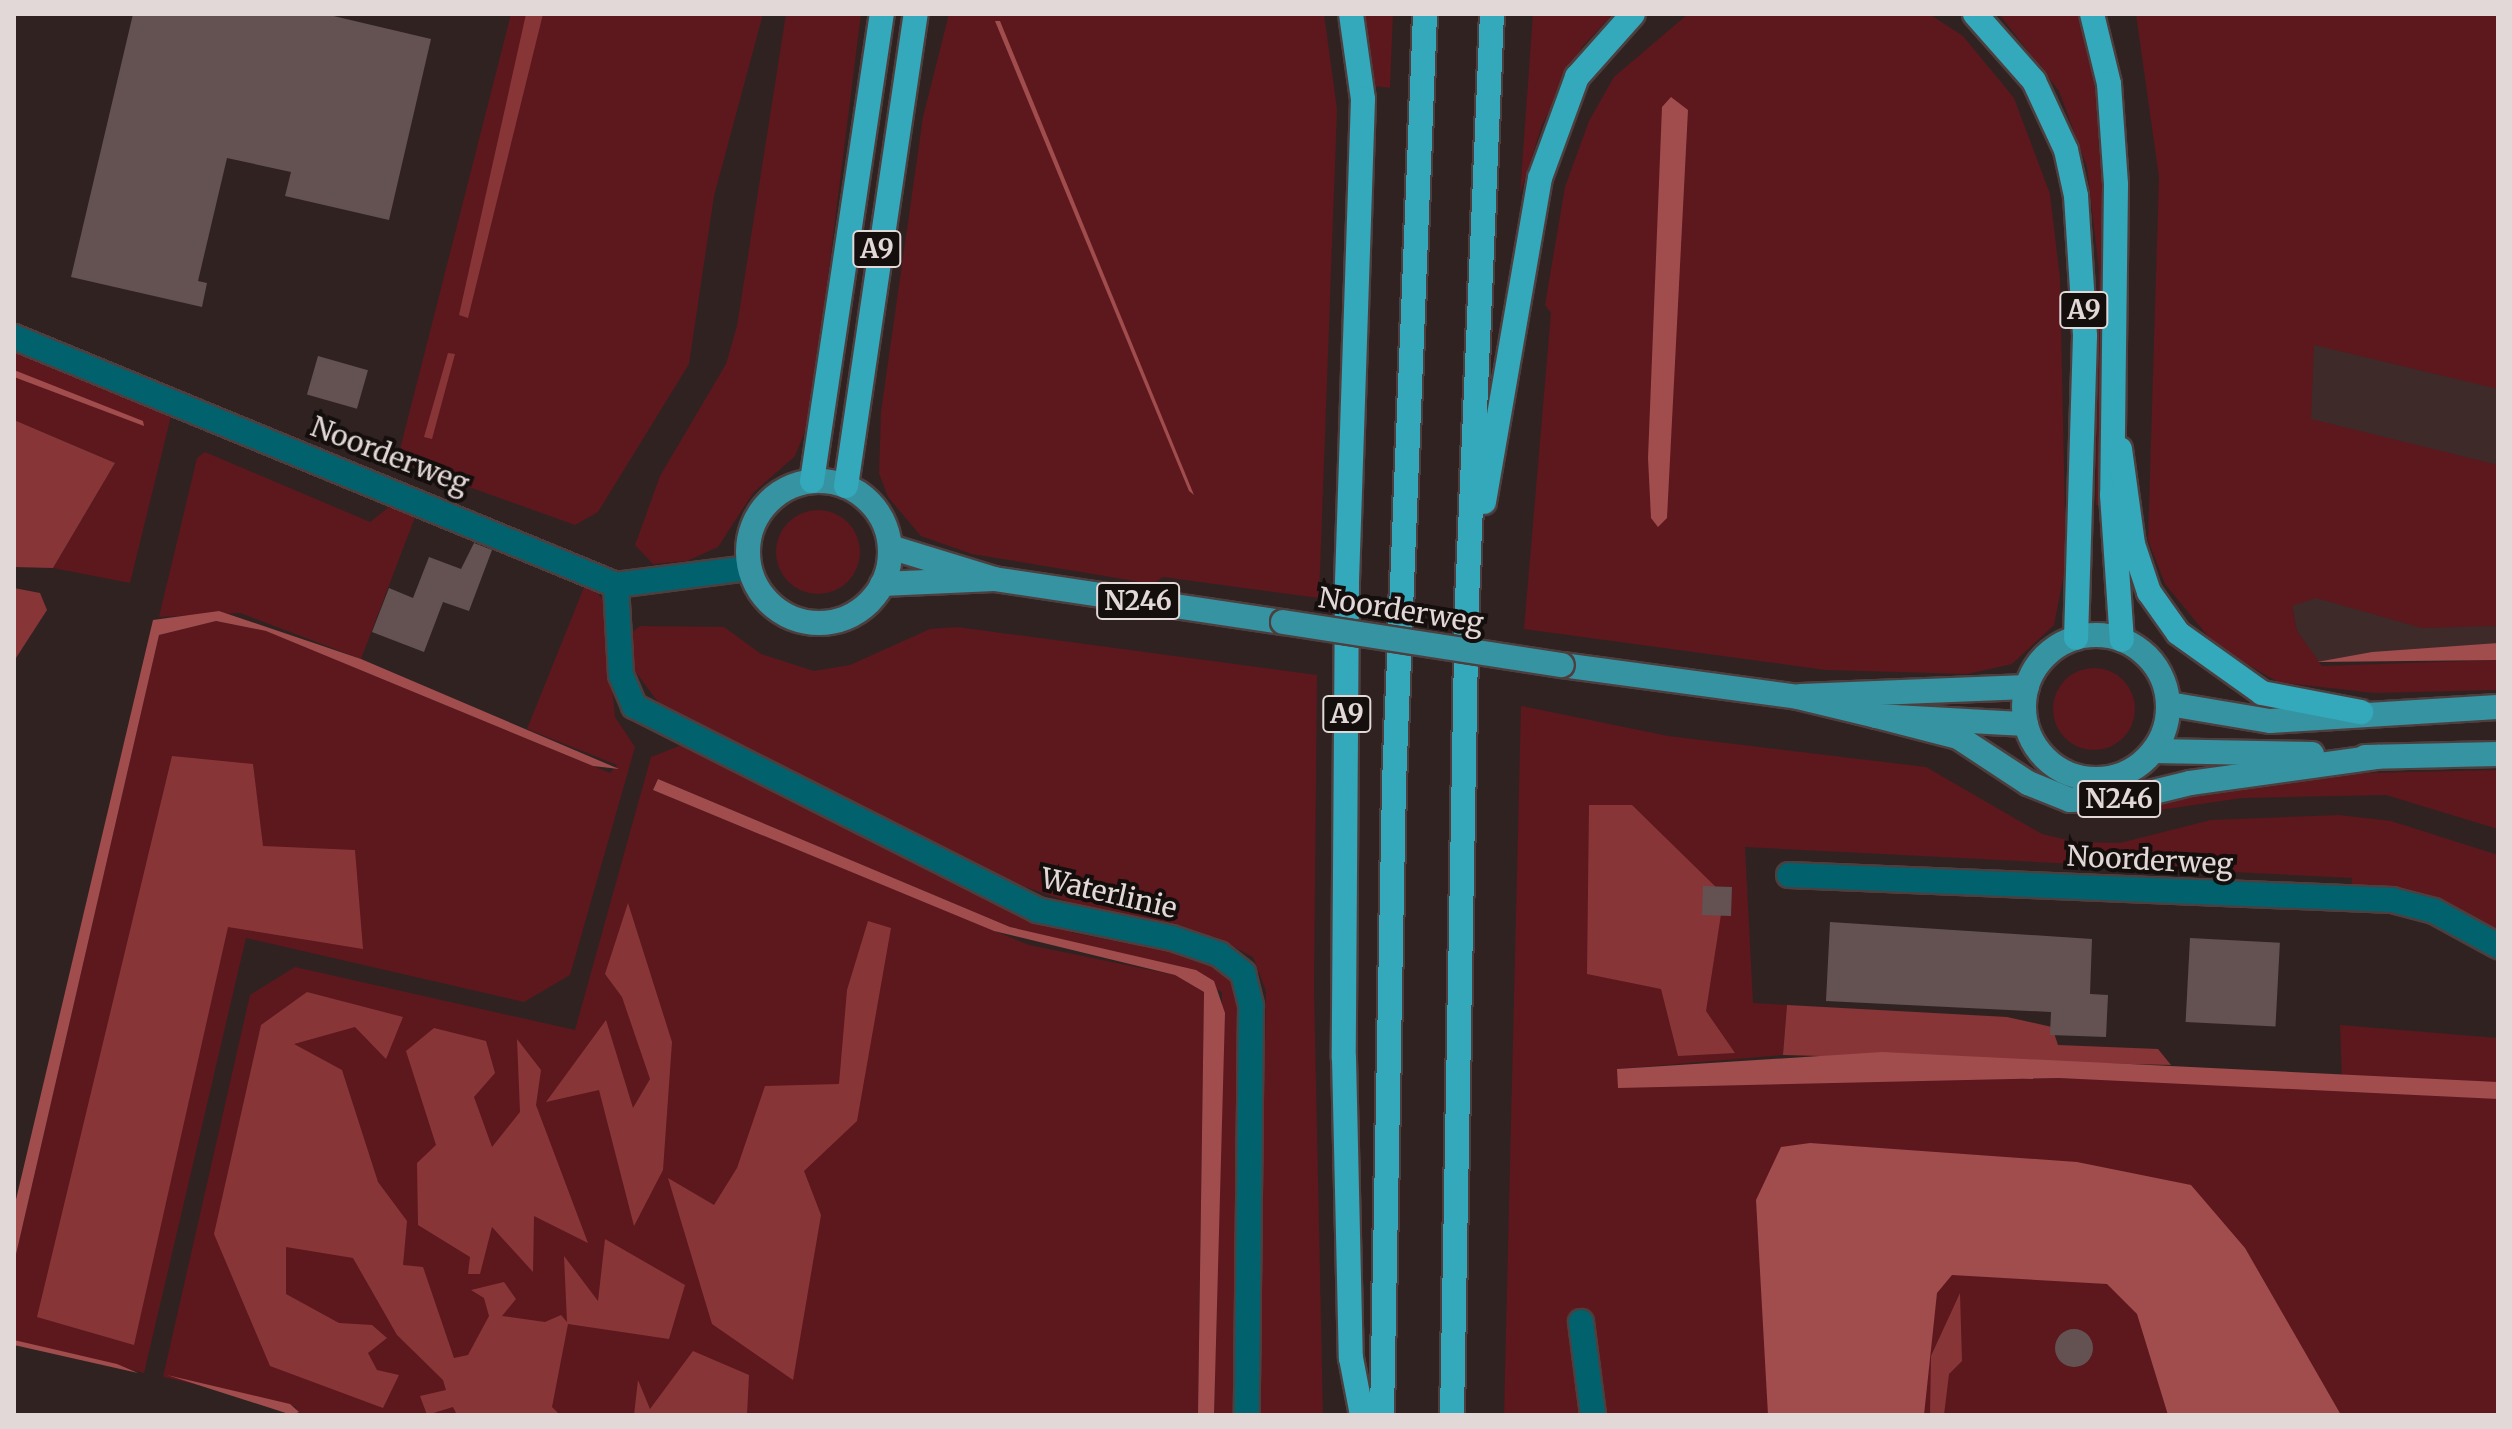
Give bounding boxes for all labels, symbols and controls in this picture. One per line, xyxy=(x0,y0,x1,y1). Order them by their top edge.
road number: A9 xyxy=(851,227,903,271)
road number: A9 xyxy=(2058,288,2110,332)
street label: Noorderweg xyxy=(306,409,474,501)
road number: N246 xyxy=(1096,579,1180,623)
street label: Noorderweg xyxy=(1316,580,1486,640)
road number: A9 xyxy=(1321,692,1373,736)
road number: N246 xyxy=(2077,777,2161,821)
street label: Noorderweg xyxy=(2066,839,2234,881)
street label: Waterlinie xyxy=(1038,861,1180,925)

